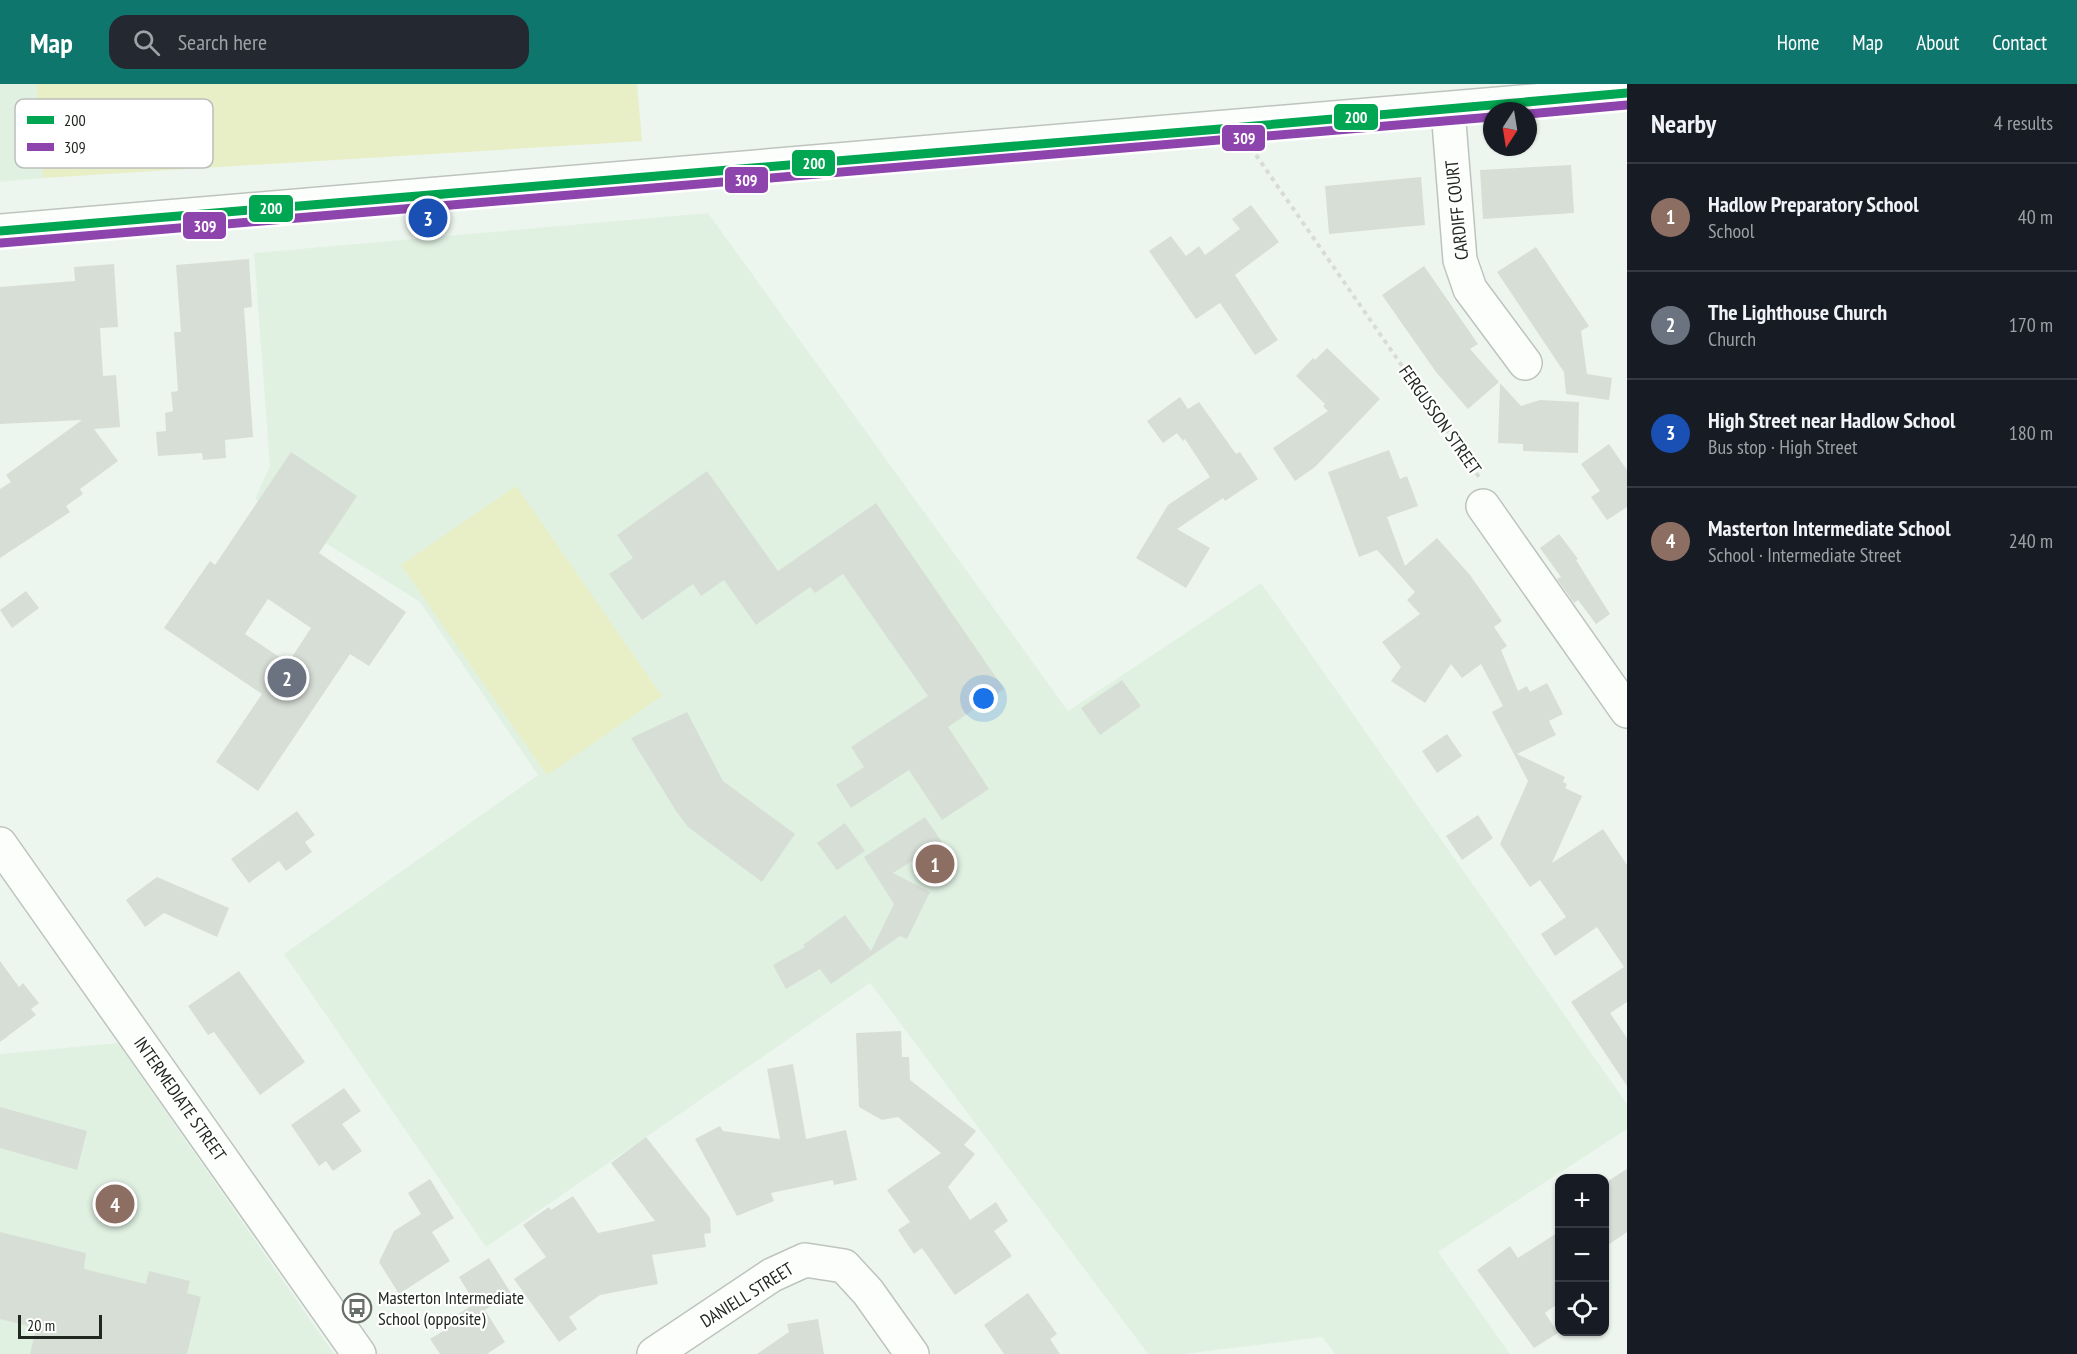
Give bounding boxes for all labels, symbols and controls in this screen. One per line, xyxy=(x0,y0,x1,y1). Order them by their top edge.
search box xyxy=(109,15,529,69)
text: Map xyxy=(30,24,73,61)
icon: search xyxy=(130,26,163,59)
text: Search here xyxy=(178,28,267,56)
text: Home xyxy=(1777,29,1819,56)
text: Map xyxy=(1852,29,1883,56)
text: About xyxy=(1916,29,1959,56)
text: Contact xyxy=(1992,29,2047,56)
legend xyxy=(15,99,213,168)
north arrow xyxy=(1483,102,1537,156)
line badge: 200 xyxy=(1333,103,1379,131)
text: 200 xyxy=(1345,107,1368,127)
text: Nearby xyxy=(1651,107,1716,140)
text: 200 xyxy=(64,110,86,130)
text: 4 results xyxy=(1994,110,2053,136)
line badge: 309 xyxy=(1221,124,1266,152)
text: 309 xyxy=(1233,128,1255,148)
text: 309 xyxy=(64,137,86,157)
line badge: 200 xyxy=(791,149,836,177)
text: 200 xyxy=(803,153,826,173)
street label: CARDIFF COURT xyxy=(1440,159,1473,261)
line badge: 309 xyxy=(724,166,769,194)
text: 309 xyxy=(735,170,757,190)
text: Hadlow Preparatory School xyxy=(1708,190,1919,218)
line badge: 200 xyxy=(248,194,294,223)
pin: 3 xyxy=(408,196,448,240)
text: 200 xyxy=(260,198,283,218)
text: 1 xyxy=(1666,204,1675,230)
text: 40 m xyxy=(2018,204,2053,230)
line badge: 309 xyxy=(182,211,227,240)
text: 309 xyxy=(194,216,216,236)
text: School xyxy=(1708,218,1754,244)
text: The Lighthouse Church xyxy=(1708,298,1887,326)
text: 2 xyxy=(1666,312,1675,338)
text: 170 m xyxy=(2009,312,2053,338)
text: Church xyxy=(1708,326,1756,352)
street label: FERGUSSON STREET xyxy=(1394,361,1487,479)
text: High Street near Hadlow School xyxy=(1708,406,1955,434)
text: 3 xyxy=(1666,420,1675,446)
text: 180 m xyxy=(2009,420,2053,446)
text: Bus stop · High Street xyxy=(1708,434,1857,460)
text: Masterton Intermediate School xyxy=(1708,514,1951,542)
text: 4 xyxy=(1666,528,1675,554)
text: 240 m xyxy=(2009,528,2053,554)
text: School · Intermediate Street xyxy=(1708,542,1901,568)
pin: 2 xyxy=(268,656,306,700)
your location xyxy=(969,684,998,713)
pin: 1 xyxy=(916,842,954,886)
street label: INTERMEDIATE STREET xyxy=(129,1032,232,1165)
map controls xyxy=(1555,1174,1609,1336)
button: + xyxy=(1555,1174,1609,1228)
pin: 4 xyxy=(96,1182,134,1226)
button: − xyxy=(1555,1228,1609,1282)
street label: DANIELL STREET xyxy=(696,1257,797,1332)
button: locate xyxy=(1555,1282,1609,1336)
place label: Masterton Intermediate School (opposite) xyxy=(378,1286,524,1330)
bus stop icon: Masterton Intermediate School (opposite) xyxy=(341,1292,373,1324)
scale bar xyxy=(18,1312,102,1340)
text: 20 m xyxy=(27,1315,55,1335)

